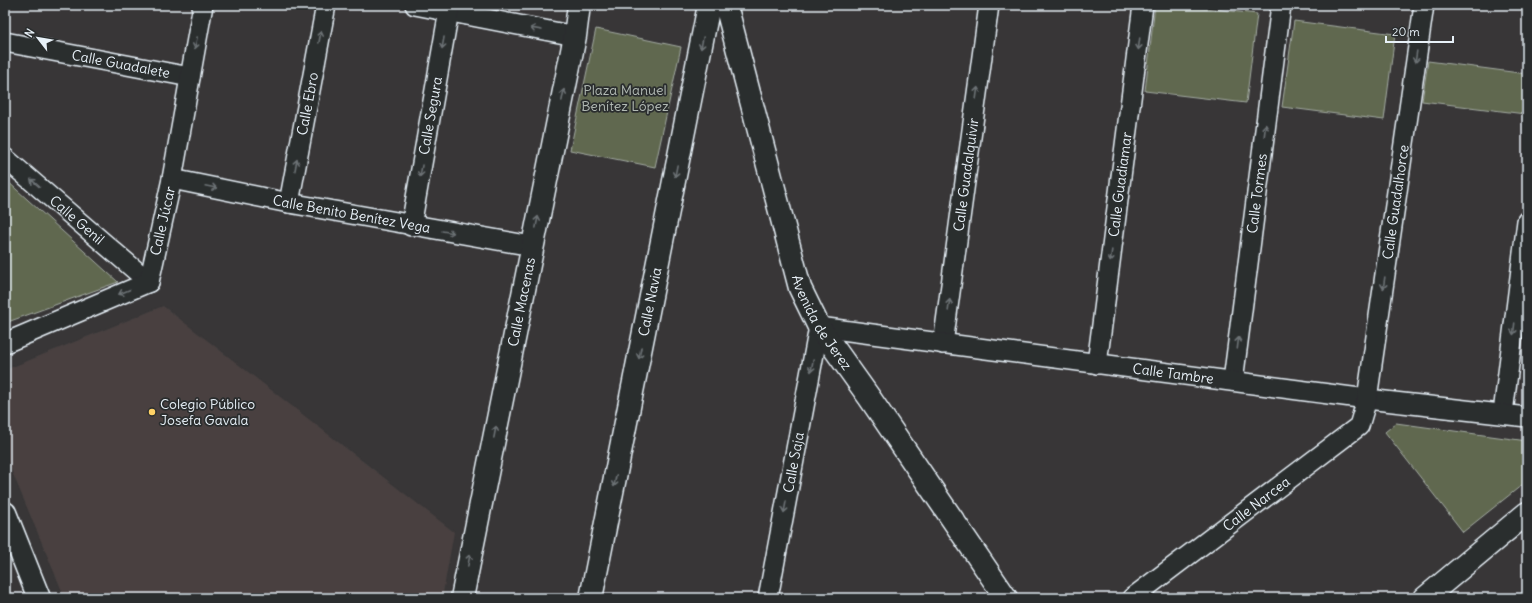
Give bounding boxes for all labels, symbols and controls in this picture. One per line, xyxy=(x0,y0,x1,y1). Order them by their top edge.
north arrow xyxy=(18,18,58,58)
scale bar xyxy=(1386,18,1453,44)
text: 20 m xyxy=(1392,24,1420,39)
one-way arrow xyxy=(530,25,543,33)
text: N xyxy=(21,26,37,40)
one-way arrow xyxy=(317,31,325,44)
one-way arrow xyxy=(192,36,200,49)
one-way arrow xyxy=(439,36,447,49)
one-way arrow xyxy=(697,36,705,49)
one-way arrow xyxy=(1135,37,1143,50)
street label: Calle Guadalete xyxy=(70,46,172,82)
one-way arrow xyxy=(1412,51,1420,64)
street label: Calle Ebro xyxy=(293,71,322,137)
street label: Calle Segura xyxy=(415,75,446,156)
park label: Plaza Manuel Benítez López xyxy=(581,81,669,115)
one-way arrow xyxy=(973,87,981,100)
one-way arrow xyxy=(559,89,567,102)
street label: Calle Guadalquivir xyxy=(949,116,983,233)
one-way arrow xyxy=(1261,124,1269,137)
street label: Calle Guadiamar xyxy=(1104,131,1136,238)
street label: Calle Guadalhorce xyxy=(1378,143,1413,261)
street label: Calle Tormes xyxy=(1243,152,1271,235)
one-way arrow xyxy=(292,159,300,172)
one-way arrow xyxy=(672,164,680,177)
one-way arrow xyxy=(417,165,425,178)
one-way arrow xyxy=(29,179,40,188)
one-way arrow xyxy=(204,183,217,191)
street label: Calle Júcar xyxy=(146,184,179,257)
street label: Calle Benito Benítez Vega xyxy=(271,191,432,237)
street label: Calle Genil xyxy=(46,192,108,248)
one-way arrow xyxy=(534,216,542,229)
one-way arrow xyxy=(441,228,454,236)
one-way arrow xyxy=(1107,249,1115,262)
street label: Calle Macenas xyxy=(504,256,539,348)
street label: Calle Navia xyxy=(634,266,666,338)
street label: Avenida de Jerez xyxy=(788,273,856,374)
one-way arrow xyxy=(1380,276,1388,289)
one-way arrow xyxy=(119,289,131,297)
one-way arrow xyxy=(945,299,952,312)
one-way arrow xyxy=(1510,322,1517,335)
one-way arrow xyxy=(1234,337,1242,350)
one-way arrow xyxy=(636,346,644,359)
one-way arrow xyxy=(808,359,816,372)
street label: Calle Tambre xyxy=(1132,359,1215,388)
place label: Colegio Público Josefa Gavala xyxy=(160,395,255,429)
marker: Colegio Público Josefa Gavala xyxy=(147,407,157,417)
one-way arrow xyxy=(491,426,499,439)
street label: Calle Saja xyxy=(779,431,808,494)
street label: Calle Narcea xyxy=(1219,472,1294,535)
one-way arrow xyxy=(610,474,618,487)
one-way arrow xyxy=(781,500,789,513)
one-way arrow xyxy=(466,554,474,567)

